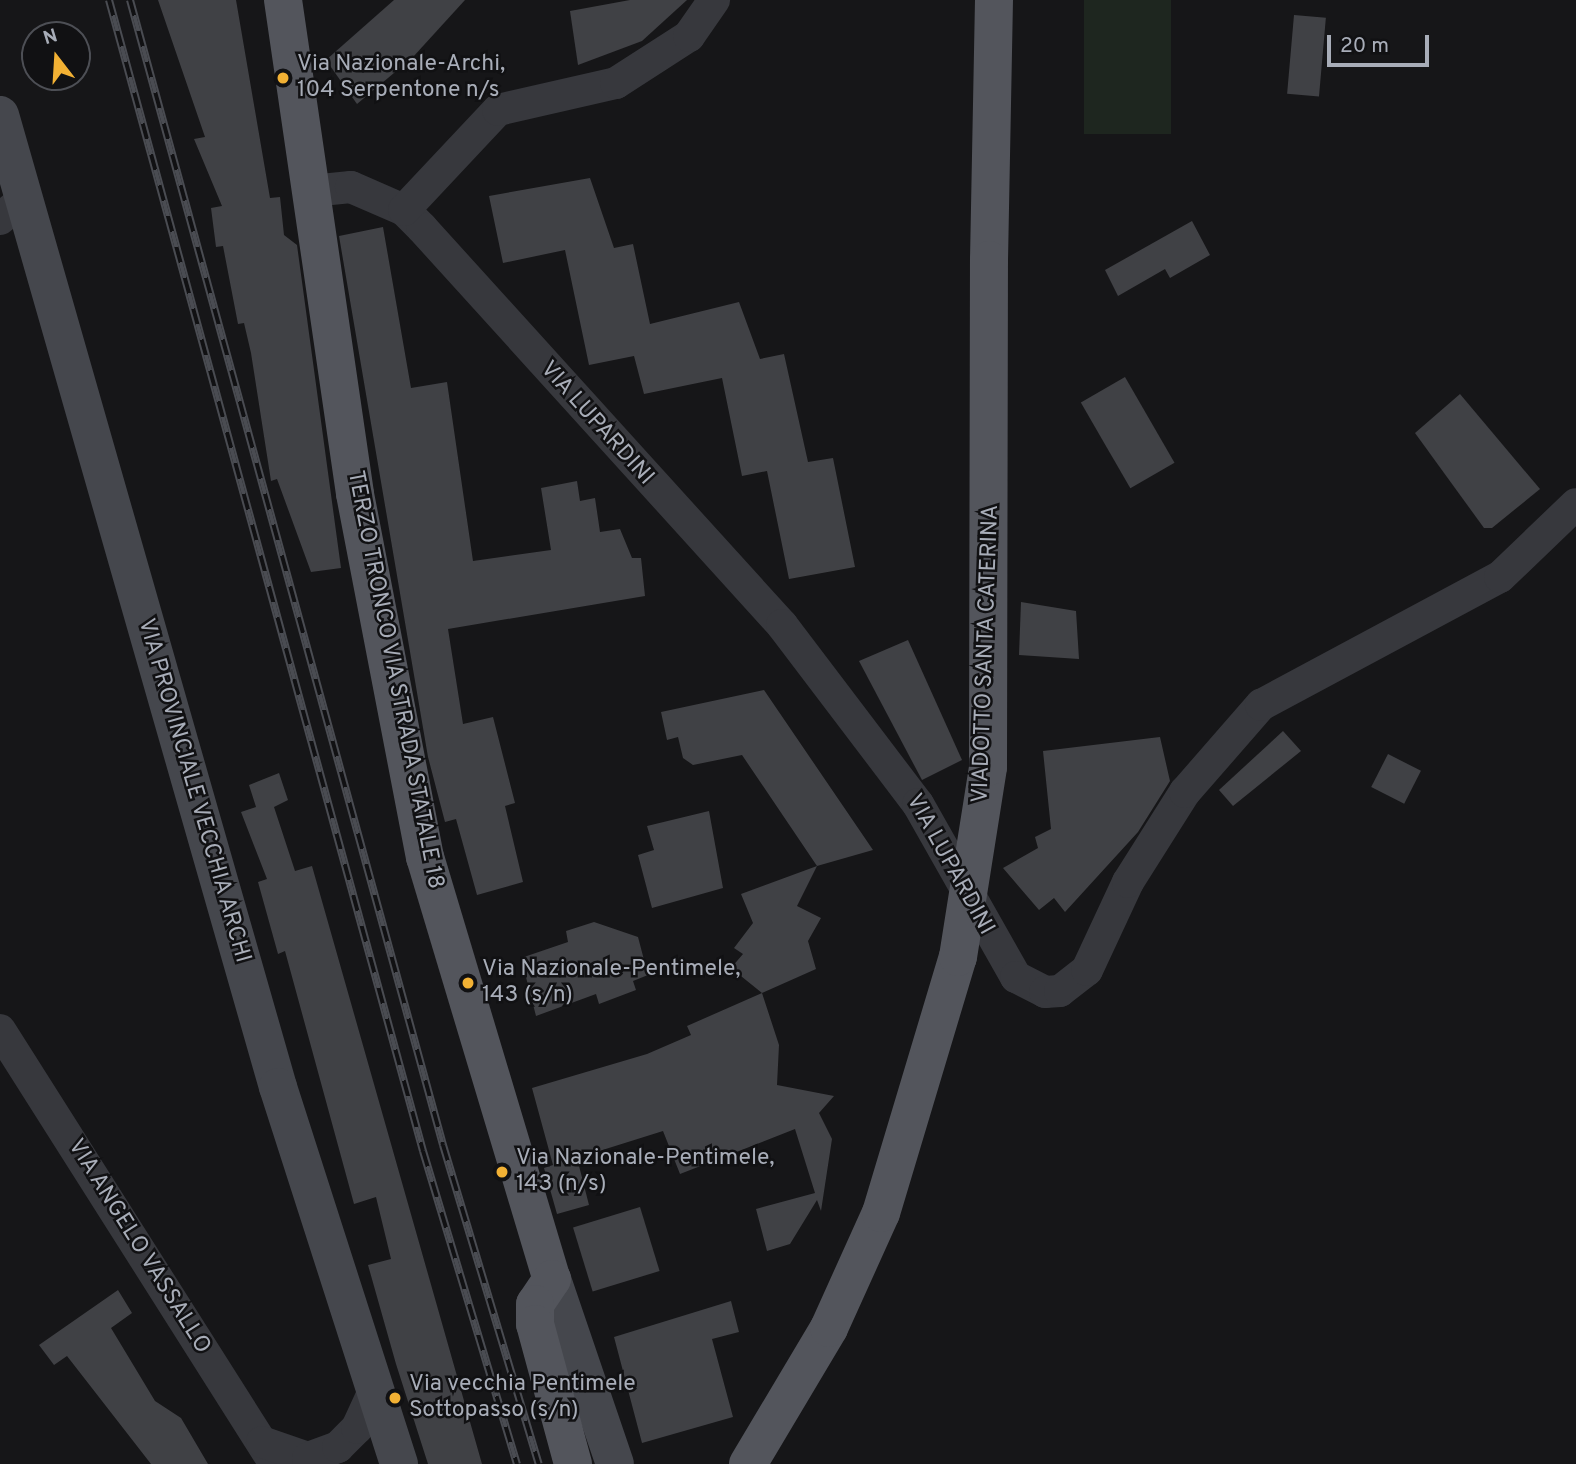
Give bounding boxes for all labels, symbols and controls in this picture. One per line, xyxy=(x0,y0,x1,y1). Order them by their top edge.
north arrow xyxy=(21,21,91,91)
scale bar xyxy=(1331,21,1432,65)
text: N xyxy=(40,24,60,51)
text: 20 m xyxy=(1340,33,1389,60)
place label: Via Nazionale-Archi, 104 Serpentone n/s xyxy=(297,51,505,105)
marker: Via Nazionale-Archi, 104 Serpentone n/s xyxy=(275,70,291,86)
street label: VIA LUPARDINI xyxy=(533,356,659,492)
street label: TERZO TRONCO VIA STRADA STATALE 18 xyxy=(339,467,449,893)
street label: VIADOTTO SANTA CATERINA xyxy=(968,504,1006,804)
street label: VIA PROVINCIALE VECCHIA ARCHI xyxy=(130,614,256,968)
street label: VIA LUPARDINI xyxy=(899,789,999,941)
place label: Via Nazionale-Pentimele, 143 (s/n) xyxy=(482,956,740,1010)
marker: Via Nazionale-Pentimele, 143 (s/n) xyxy=(460,975,476,991)
street label: VIA ANGELO VASSALLO xyxy=(60,1133,216,1361)
place label: Via Nazionale-Pentimele, 143 (n/s) xyxy=(516,1145,774,1199)
marker: Via Nazionale-Pentimele, 143 (n/s) xyxy=(494,1164,510,1180)
place label: Via vecchia Pentimele Sottopasso (s/n) xyxy=(409,1371,636,1425)
marker: Via vecchia Pentimele Sottopasso (s/n) xyxy=(387,1390,403,1406)

